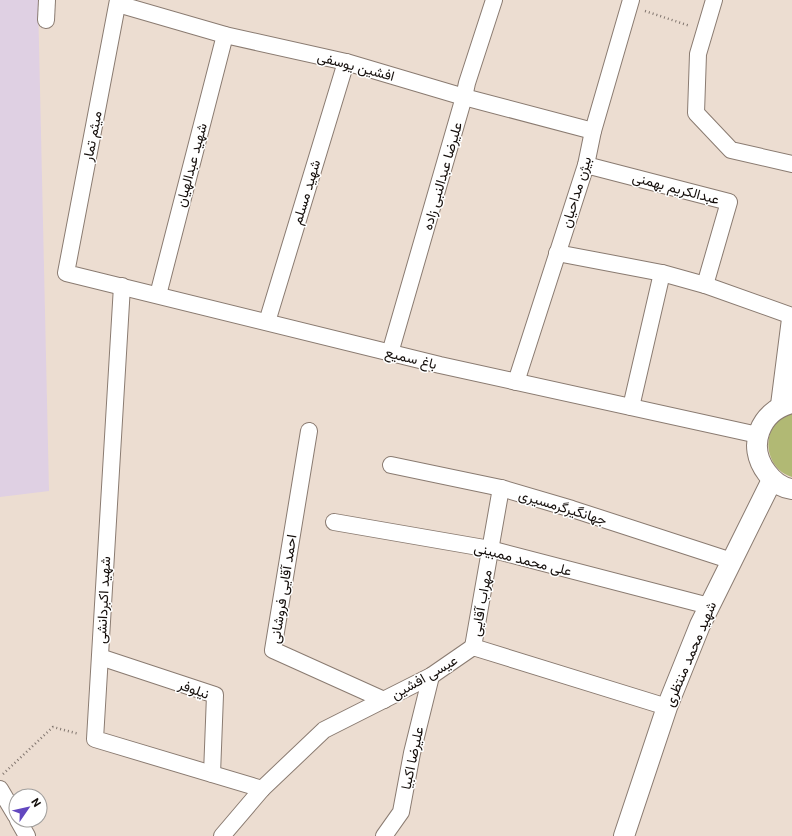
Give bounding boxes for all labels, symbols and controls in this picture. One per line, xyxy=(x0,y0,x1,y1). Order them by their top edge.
street label: افشین یوسفی xyxy=(314,47,397,89)
street label: میثم تمار xyxy=(78,109,110,164)
street label: علیرضا عبدالنبی زاده xyxy=(418,120,470,233)
street label: شهید عبدالهیان xyxy=(171,121,215,210)
street label: بیژن مداحیان xyxy=(557,154,599,231)
street label: شهید مسلم xyxy=(288,157,328,228)
street label: عبدالکریم بهمنی xyxy=(629,168,721,212)
street label: باغ سمیع xyxy=(382,343,439,377)
street label: جهانگیرگرمسیری xyxy=(515,485,609,533)
street label: احمد آقایی فروشانی xyxy=(265,533,304,646)
street label: علی محمد ممبینی xyxy=(471,538,574,584)
street label: شهید اکبردانشی xyxy=(92,556,118,645)
street label: مهراب آقایی xyxy=(466,568,500,638)
street label: شهید محمد منتظری xyxy=(660,599,724,711)
street label: عیسی افشین xyxy=(387,651,463,707)
street label: نیلوفر xyxy=(174,675,212,707)
street label: علیرضا اکبیا xyxy=(397,725,431,792)
north arrow xyxy=(8,788,48,828)
text: N xyxy=(26,795,44,811)

